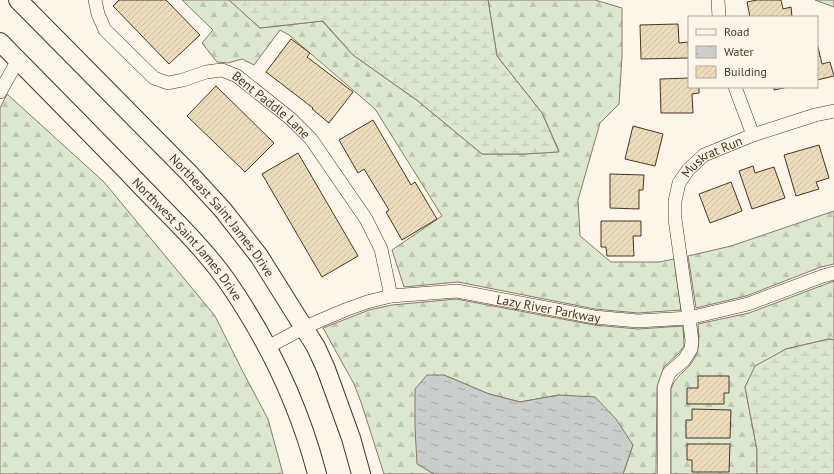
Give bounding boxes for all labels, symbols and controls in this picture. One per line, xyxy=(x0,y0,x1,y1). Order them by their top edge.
legend xyxy=(688,16,818,88)
text: Road xyxy=(724,24,749,39)
text: Water xyxy=(724,44,754,59)
text: Building xyxy=(724,64,767,79)
street label: Bent Paddle Lane xyxy=(229,67,314,143)
street label: Muskrat Run xyxy=(677,132,745,181)
street label: Northeast Saint James Drive xyxy=(166,150,278,280)
street label: Northwest Saint James Drive xyxy=(128,174,246,304)
street label: Lazy River Parkway xyxy=(495,291,601,327)

